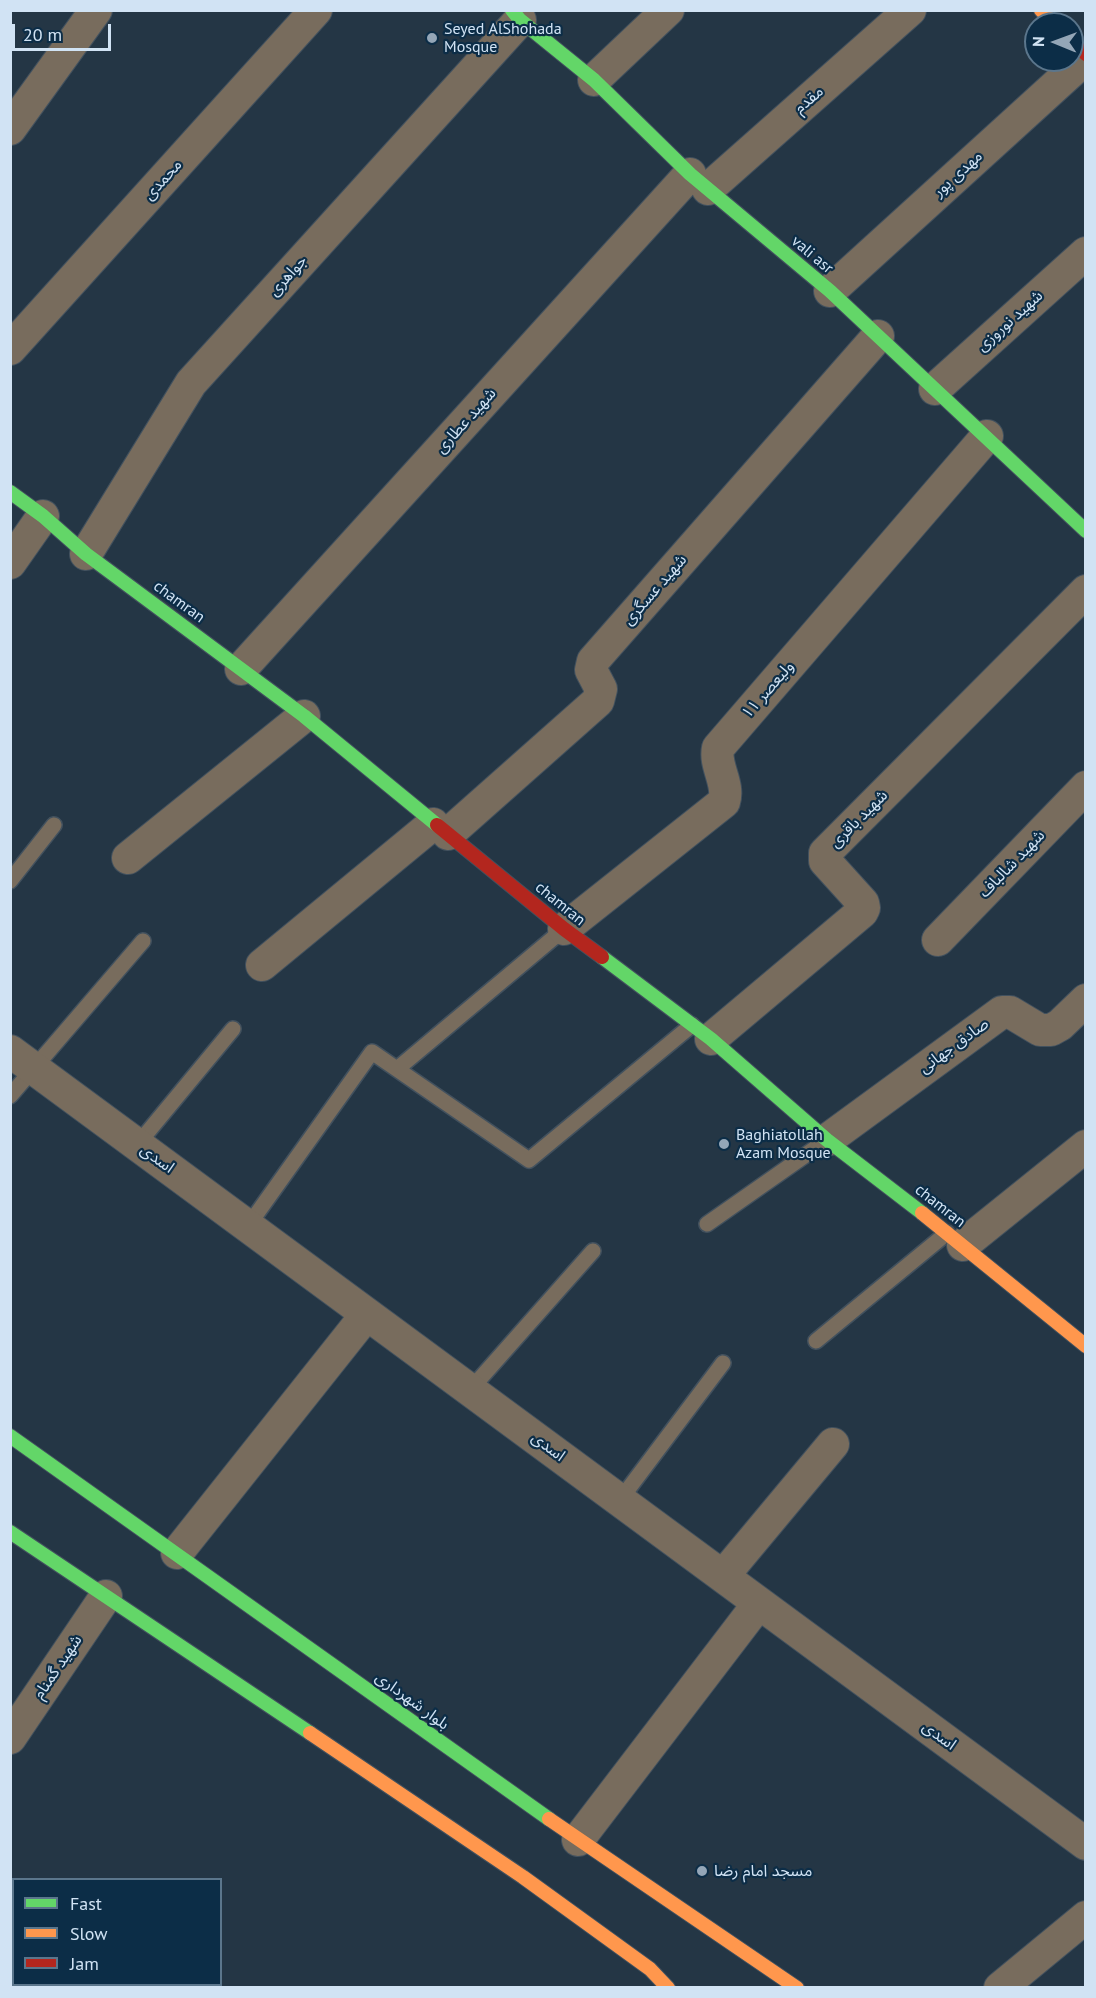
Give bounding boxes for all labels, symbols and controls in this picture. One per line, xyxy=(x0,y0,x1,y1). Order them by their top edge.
scale bar xyxy=(15,12,114,50)
north arrow xyxy=(1024,12,1084,72)
place label: Seyed AlShohada Mosque xyxy=(444,19,562,57)
text: 20 m xyxy=(23,23,62,46)
marker: Seyed AlShohada Mosque xyxy=(425,31,439,45)
text: N xyxy=(1028,36,1048,47)
street label: مقدم xyxy=(790,82,828,118)
street label: مهدی پور xyxy=(929,147,987,201)
street label: محمدی xyxy=(140,156,186,204)
street label: vali asr xyxy=(787,232,837,278)
street label: جواهری xyxy=(265,252,311,300)
street label: شهید نوروزی xyxy=(973,286,1047,356)
street label: شهید عطاری xyxy=(432,384,500,458)
street label: شهید عسگری xyxy=(619,551,691,629)
street label: chamran xyxy=(149,577,209,627)
street label: ولیعصر ۱۱ xyxy=(738,657,798,723)
street label: شهید باقری xyxy=(826,786,892,852)
street label: شهید شالباف xyxy=(975,826,1049,902)
street label: chamran xyxy=(531,878,589,930)
street label: صادق جهانی xyxy=(915,1014,993,1078)
place label: Baghiatollah Azam Mosque xyxy=(736,1125,831,1163)
marker: Baghiatollah Azam Mosque xyxy=(717,1137,731,1151)
street label: اسدی xyxy=(136,1140,178,1178)
street label: chamran xyxy=(911,1180,969,1232)
street label: اسدی xyxy=(527,1428,569,1466)
street label: شهید گمنام xyxy=(30,1631,86,1703)
street label: بلوار شهرداری xyxy=(371,1668,453,1734)
street label: اسدی xyxy=(918,1717,960,1755)
place label: مسجد امام رضا xyxy=(714,1861,812,1881)
marker: مسجد امام رضا xyxy=(695,1864,709,1878)
legend xyxy=(12,1878,222,1986)
text: Fast xyxy=(70,1892,102,1915)
text: Slow xyxy=(70,1922,108,1945)
text: Jam xyxy=(70,1952,99,1975)

